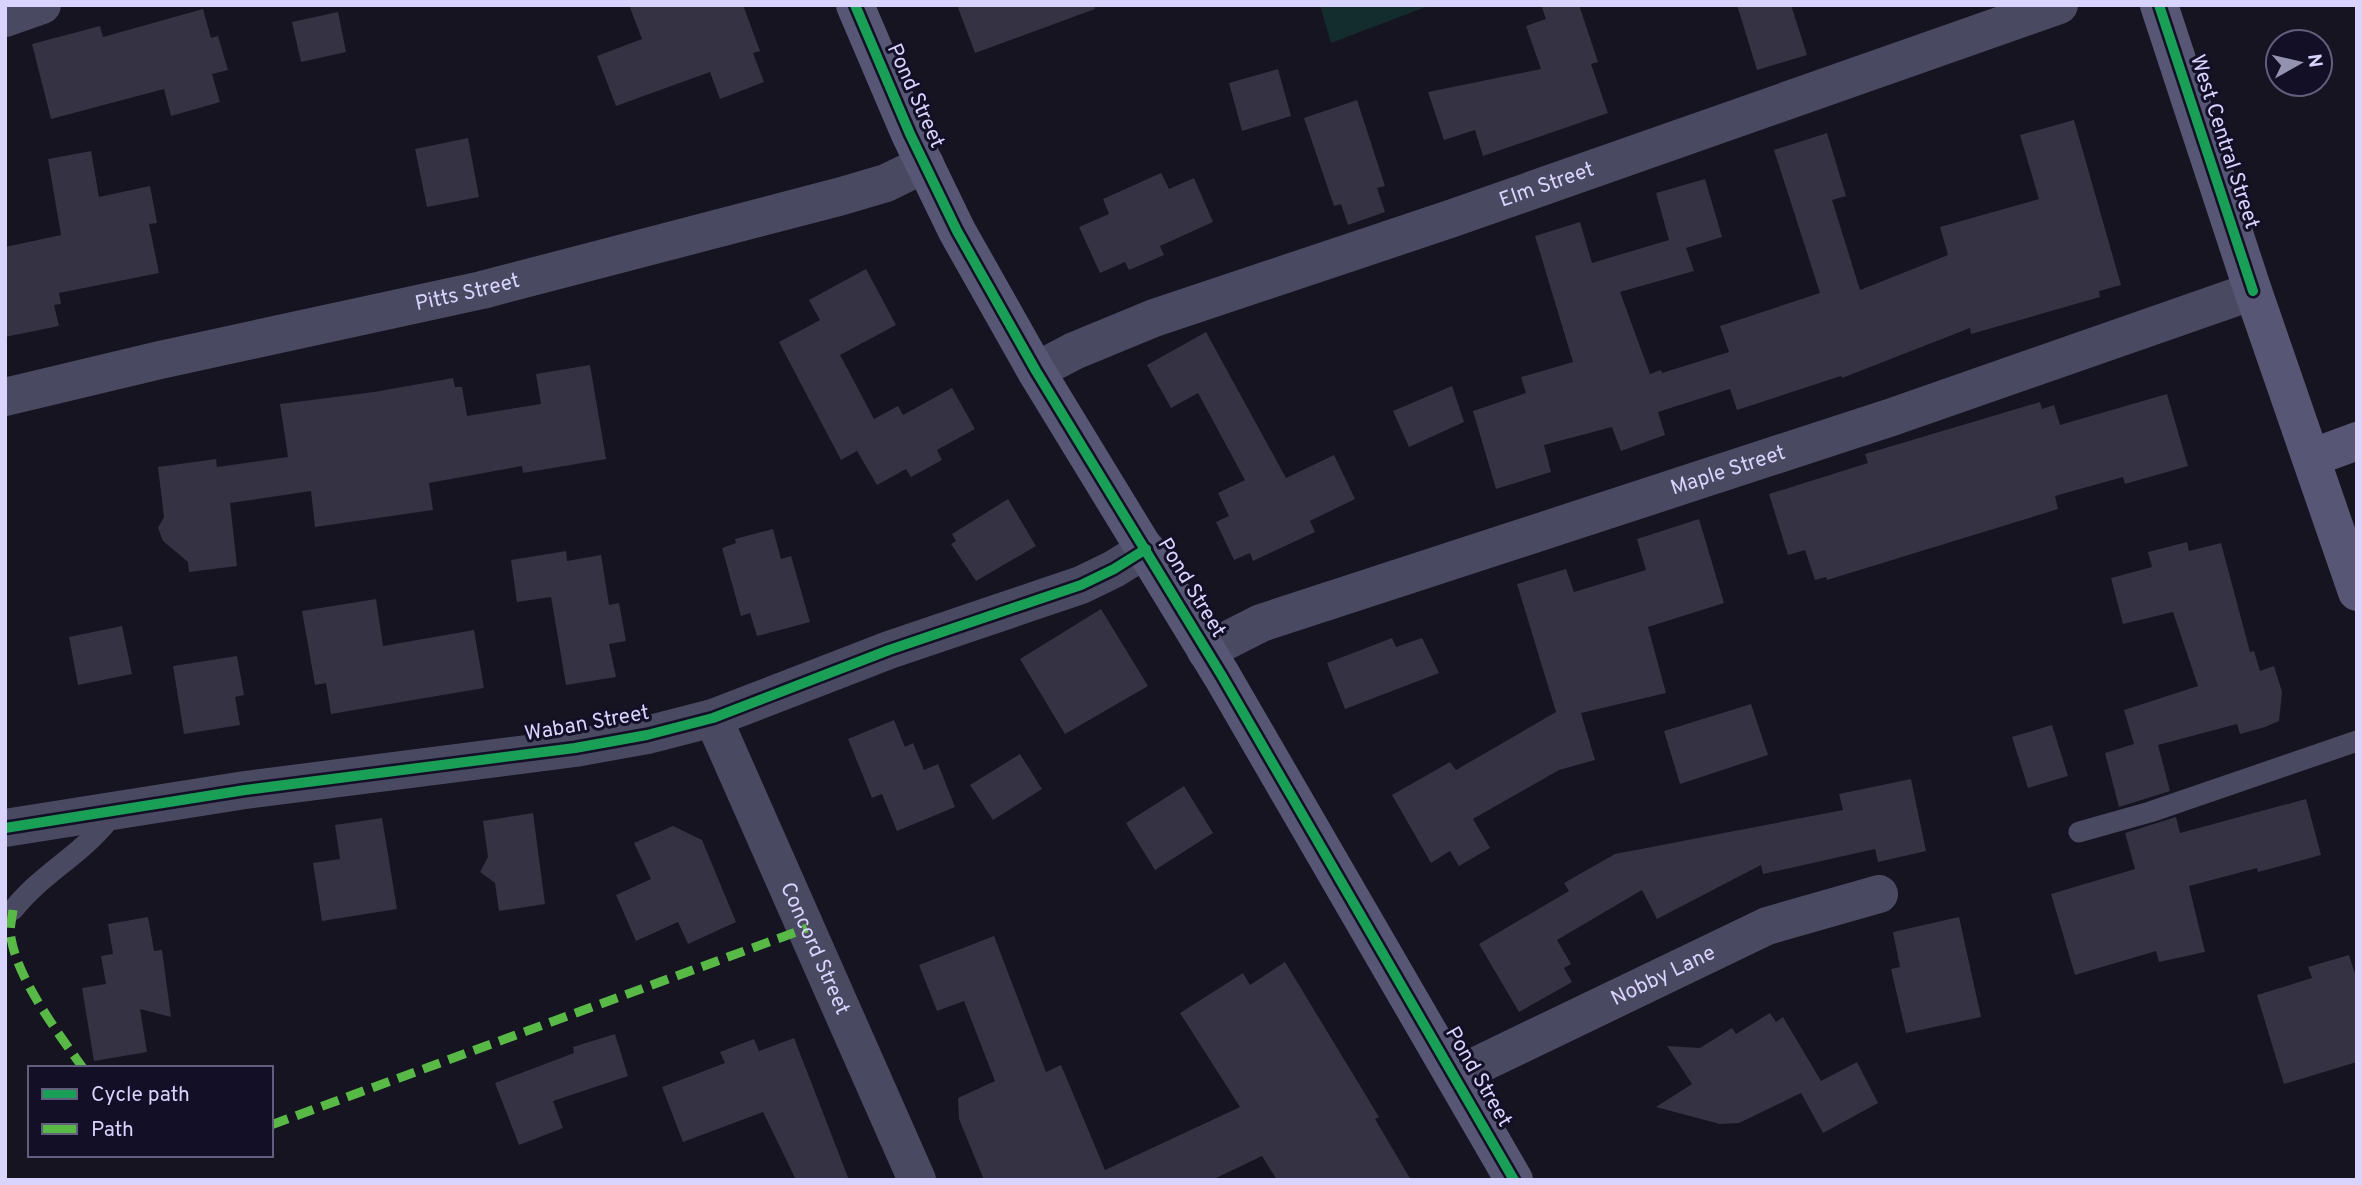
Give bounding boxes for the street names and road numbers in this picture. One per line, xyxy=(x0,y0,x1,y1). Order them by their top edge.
street label: Pond Street xyxy=(880,40,950,152)
street label: West Central Street xyxy=(2183,51,2265,233)
street label: Elm Street xyxy=(1496,156,1598,214)
street label: Pitts Street xyxy=(413,267,523,318)
street label: Maple Street xyxy=(1667,439,1789,502)
street label: Pond Street xyxy=(1151,533,1231,643)
street label: Waban Street xyxy=(523,700,651,748)
street label: Concord Street xyxy=(774,878,856,1019)
street label: Nobby Lane xyxy=(1607,939,1720,1012)
street label: Pond Street xyxy=(1438,1022,1518,1132)

